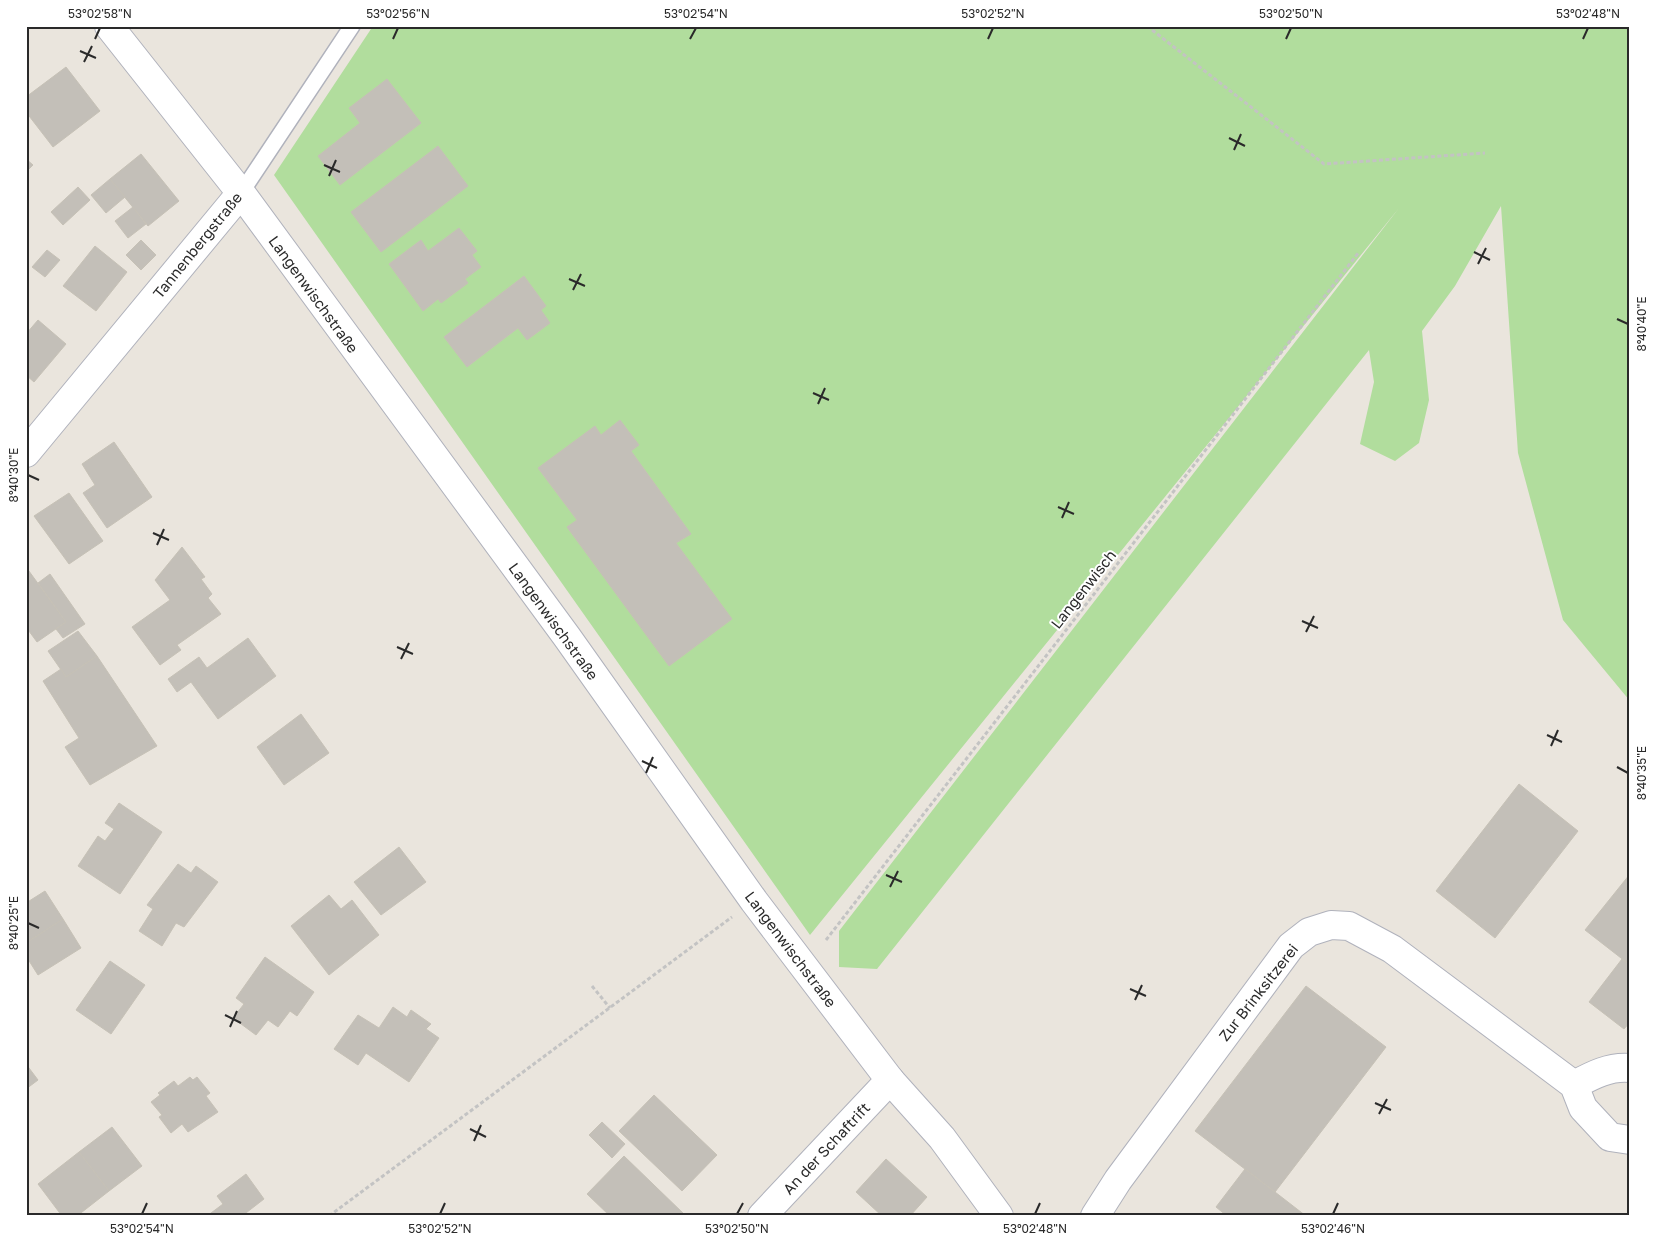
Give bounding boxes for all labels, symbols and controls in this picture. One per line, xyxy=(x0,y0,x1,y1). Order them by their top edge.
text: 53°02'58"N xyxy=(68,6,132,21)
text: 53°02'56"N xyxy=(366,6,430,21)
text: 53°02'54"N xyxy=(664,6,728,21)
text: 53°02'52"N xyxy=(961,6,1025,21)
text: 53°02'50"N xyxy=(1259,6,1323,21)
text: 53°02'48"N xyxy=(1556,6,1620,21)
street label: Tannenbergstraße xyxy=(149,188,245,302)
street label: Langenwischstraße xyxy=(265,232,363,356)
text: 8°40'40"E xyxy=(1634,296,1649,352)
text: 8°40'30"E xyxy=(6,448,21,502)
street label: Langenwisch xyxy=(1047,546,1119,632)
street label: Langenwischstraße xyxy=(505,559,603,683)
text: 8°40'35"E xyxy=(1634,746,1649,800)
street label: Langenwischstraße xyxy=(742,887,841,1011)
text: 8°40'25"E xyxy=(6,896,21,950)
street label: Zur Brinksitzerei xyxy=(1215,940,1301,1044)
street label: An der Schaftrift xyxy=(779,1098,873,1198)
text: 53°02'54"N xyxy=(110,1221,174,1236)
text: 53°02'52"N xyxy=(408,1221,472,1236)
text: 53°02'50"N xyxy=(705,1221,769,1236)
text: 53°02'48"N xyxy=(1003,1221,1067,1236)
text: 53°02'46"N xyxy=(1301,1221,1365,1236)

